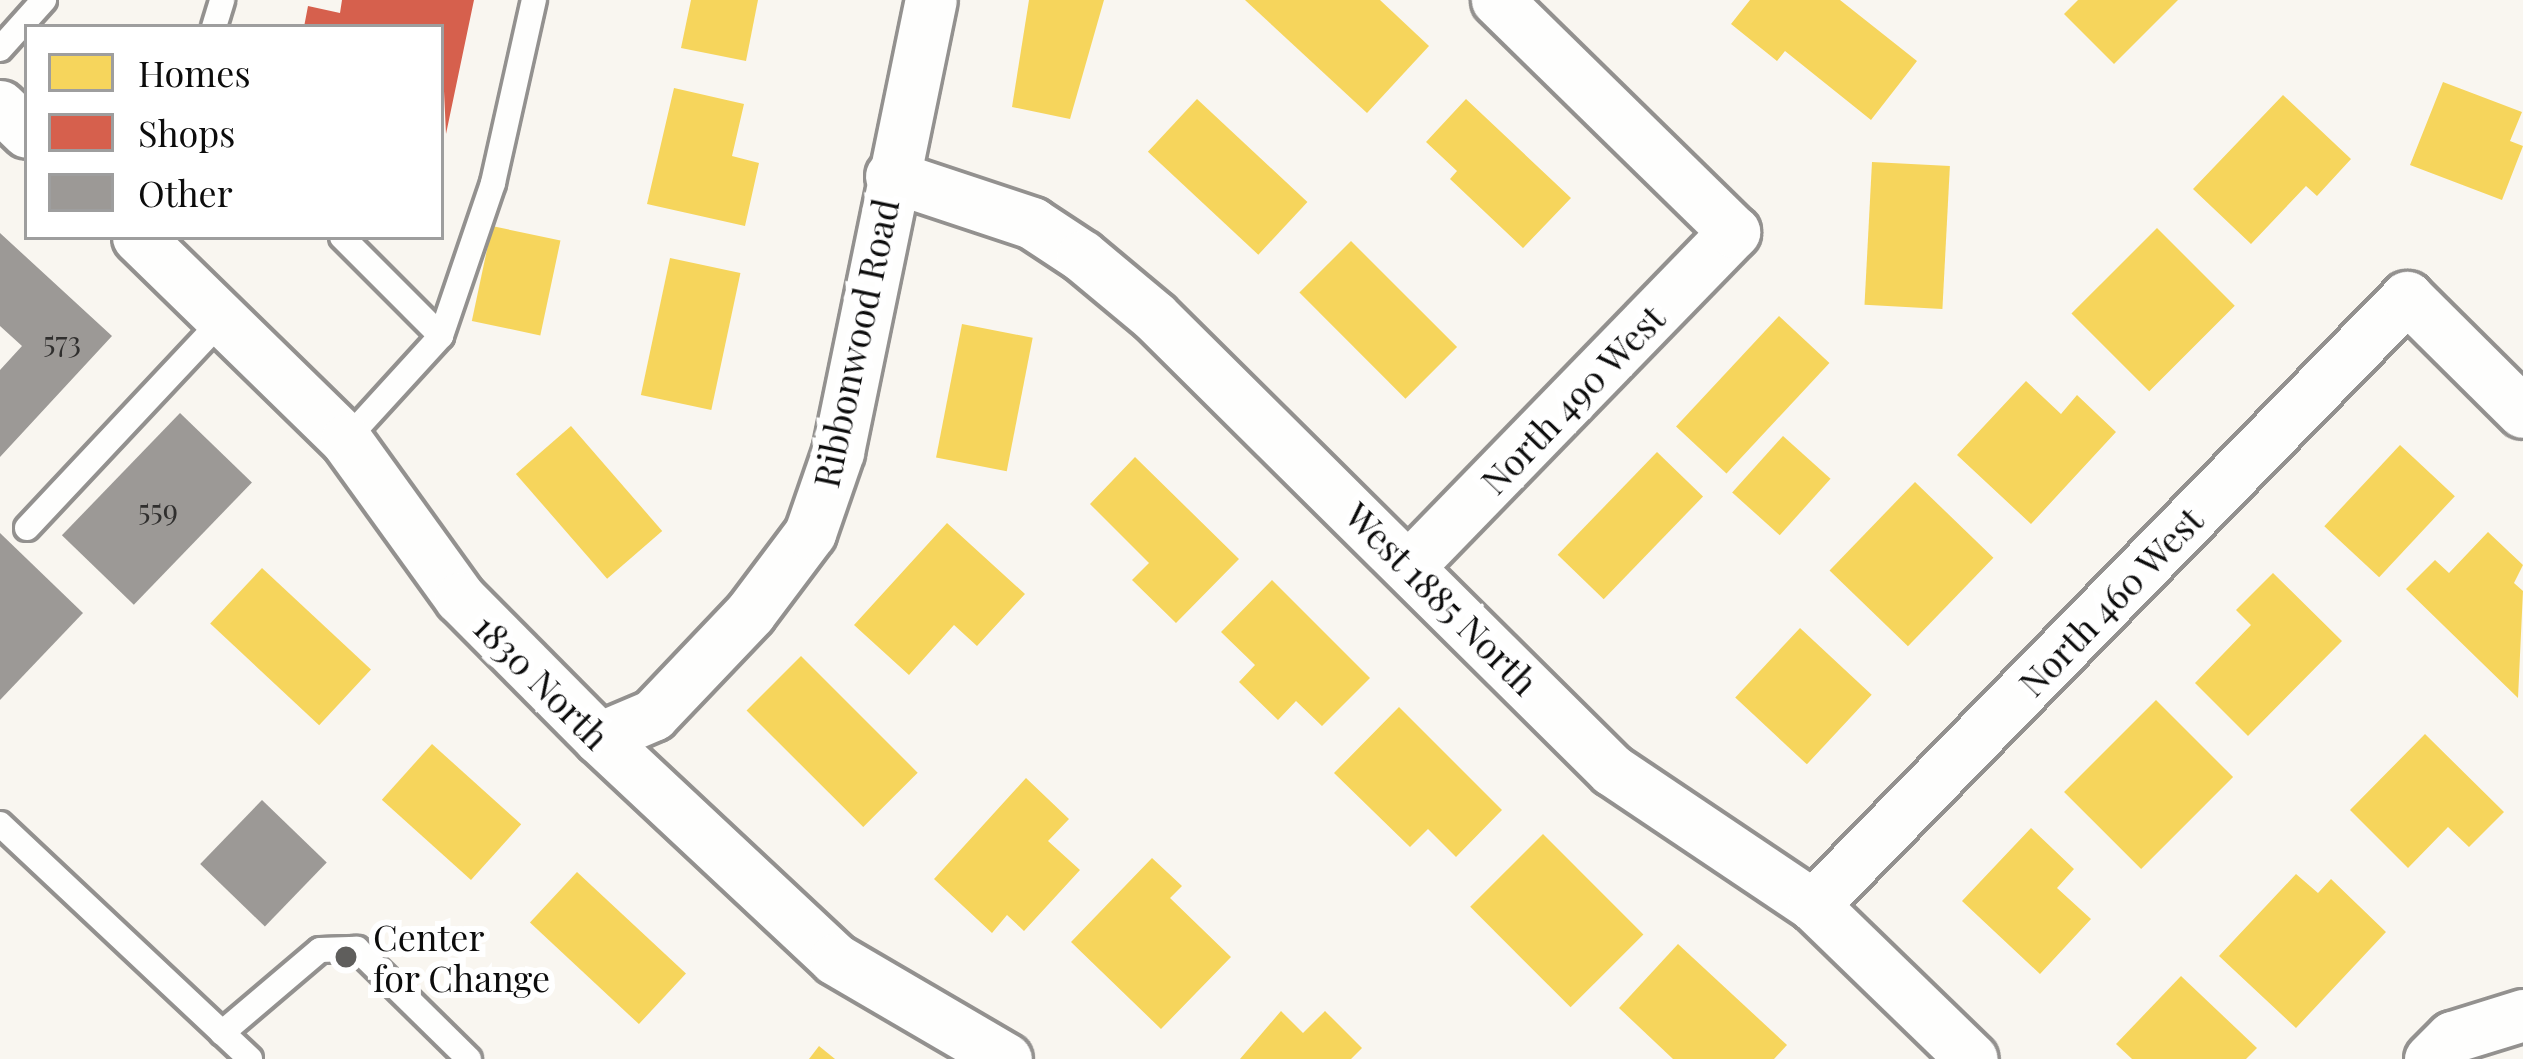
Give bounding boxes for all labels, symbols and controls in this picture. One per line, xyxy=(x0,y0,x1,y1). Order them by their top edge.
legend xyxy=(24,24,444,240)
text: Homes xyxy=(138,48,251,96)
text: Shops xyxy=(138,108,235,156)
text: Other xyxy=(138,168,233,216)
street label: Ribbonwood Road xyxy=(803,195,907,491)
street label: North 490 West xyxy=(1471,295,1673,503)
house number: 573 xyxy=(43,323,81,359)
house number: 559 xyxy=(138,491,178,527)
street label: West 1885 North xyxy=(1336,492,1548,704)
street label: North 460 West xyxy=(2008,497,2212,705)
street label: 1830 North xyxy=(466,605,618,757)
place label: Center for Change xyxy=(373,914,551,999)
marker: Center for Change xyxy=(330,941,362,973)

